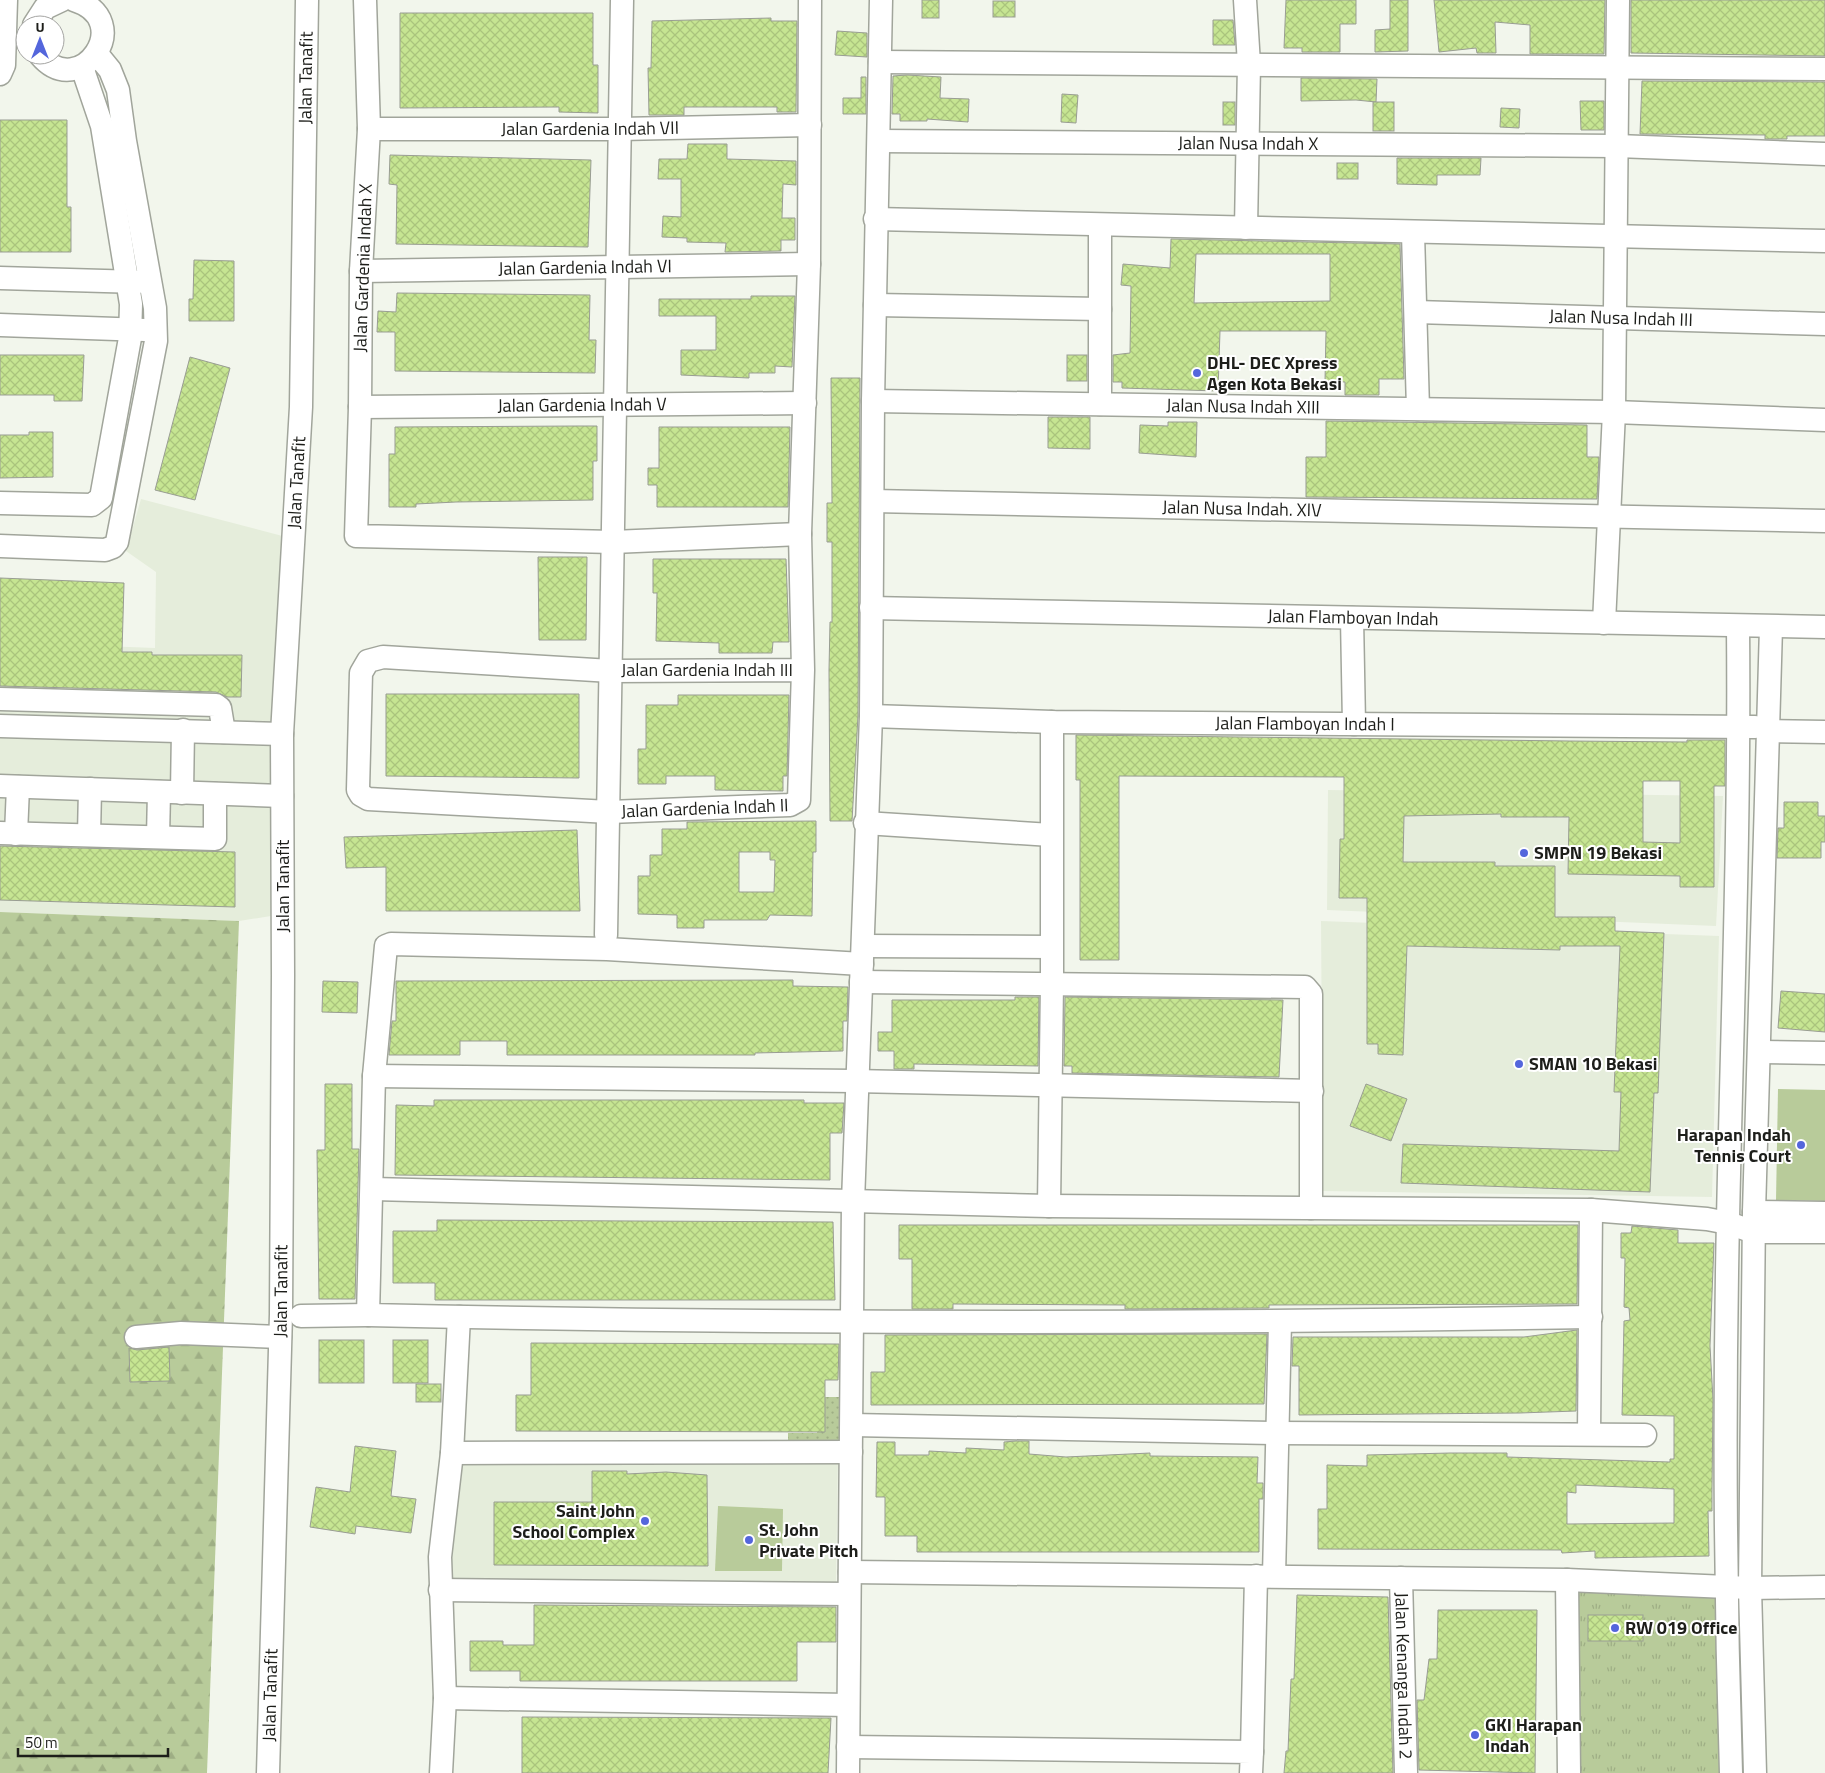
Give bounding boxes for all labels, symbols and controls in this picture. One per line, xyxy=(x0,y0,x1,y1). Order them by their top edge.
north arrow xyxy=(15,15,65,65)
text: U xyxy=(35,16,45,37)
street label: Jalan Tanafit xyxy=(291,30,320,124)
street label: Jalan Gardenia Indah VII xyxy=(501,114,679,142)
street label: Jalan Nusa Indah X xyxy=(1178,129,1318,157)
street label: Jalan Gardenia Indah X xyxy=(346,183,379,353)
street label: Jalan Gardenia Indah VI xyxy=(498,252,672,282)
street label: Jalan Nusa Indah III xyxy=(1549,302,1693,333)
place label: DHL- DEC Xpress Agen Kota Bekasi xyxy=(1207,349,1342,397)
marker: DHL- DEC Xpress Agen Kota Bekasi xyxy=(1191,367,1203,379)
street label: Jalan Gardenia Indah V xyxy=(497,390,667,419)
street label: Jalan Nusa Indah XIII xyxy=(1166,391,1320,421)
street label: Jalan Tanafit xyxy=(280,435,312,530)
street label: Jalan Nusa Indah. XIV xyxy=(1162,493,1322,523)
street label: Jalan Flamboyan Indah xyxy=(1267,602,1439,632)
street label: Jalan Gardenia Indah III xyxy=(621,656,793,683)
street label: Jalan Flamboyan Indah I xyxy=(1215,709,1395,737)
street label: Jalan Gardenia Indah II xyxy=(620,791,789,825)
street label: Jalan Tanafit xyxy=(269,839,296,932)
place label: SMPN 19 Bekasi xyxy=(1534,839,1662,866)
marker: SMPN 19 Bekasi xyxy=(1518,847,1530,859)
place label: SMAN 10 Bekasi xyxy=(1529,1050,1657,1077)
marker: SMAN 10 Bekasi xyxy=(1513,1058,1525,1070)
place label: Harapan Indah Tennis Court xyxy=(1677,1121,1791,1169)
marker: Harapan Indah Tennis Court xyxy=(1795,1139,1807,1151)
street label: Jalan Tanafit xyxy=(266,1244,294,1338)
place label: Saint John School Complex xyxy=(513,1497,635,1545)
marker: Saint John School Complex xyxy=(639,1515,651,1527)
place label: St. John Private Pitch xyxy=(759,1516,858,1564)
marker: St. John Private Pitch xyxy=(743,1534,755,1546)
street label: Jalan Kenanga Indah 2 xyxy=(1388,1592,1420,1760)
place label: RW 019 Office xyxy=(1625,1614,1737,1641)
marker: RW 019 Office xyxy=(1609,1622,1621,1634)
street label: Jalan Tanafit xyxy=(255,1648,285,1742)
place label: GKI Harapan Indah xyxy=(1485,1711,1582,1759)
scale bar xyxy=(18,1726,168,1758)
marker: GKI Harapan Indah xyxy=(1469,1729,1481,1741)
text: 50 m xyxy=(25,1731,58,1754)

